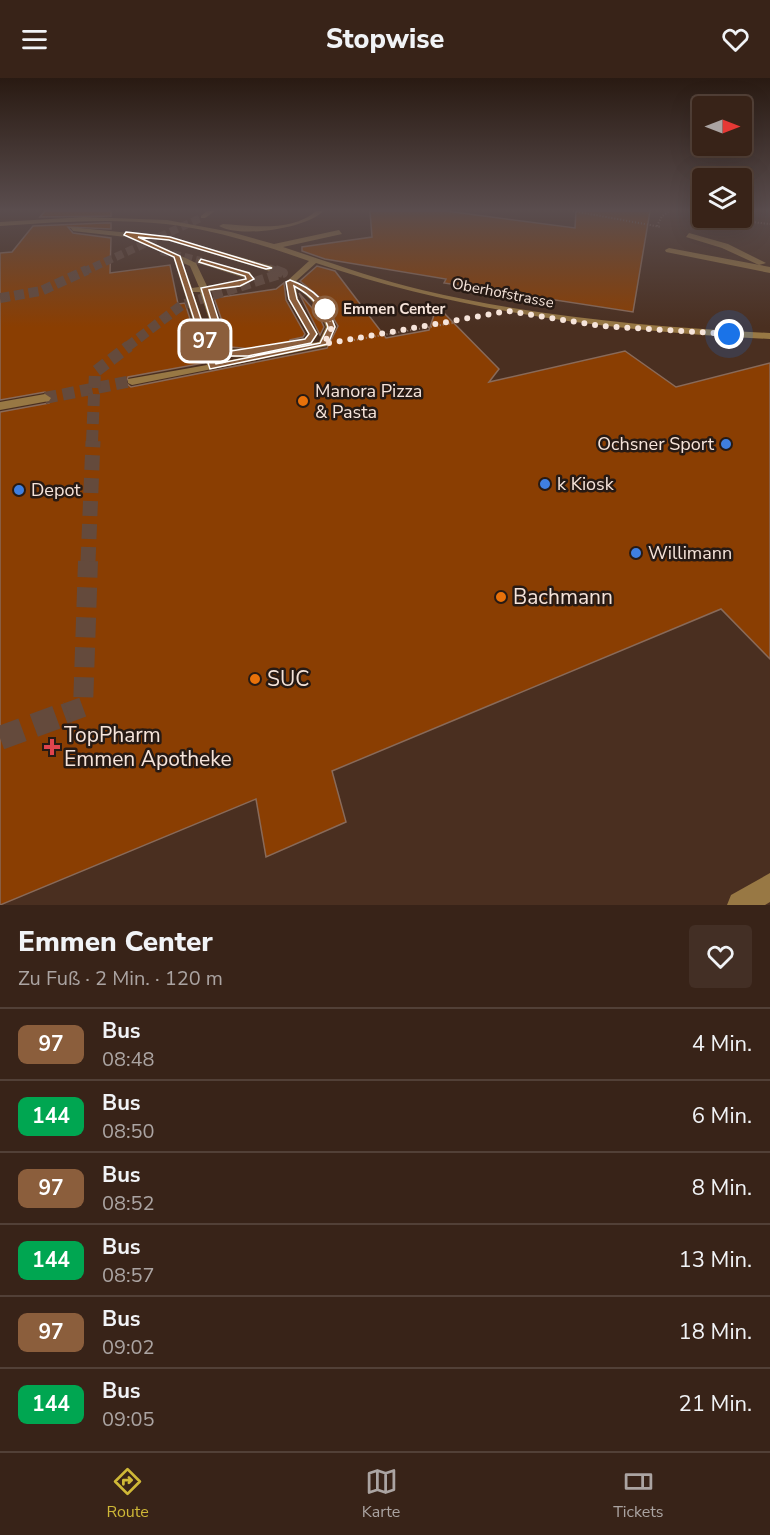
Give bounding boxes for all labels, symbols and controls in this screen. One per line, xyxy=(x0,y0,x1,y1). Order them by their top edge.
text: Stopwise xyxy=(326,21,444,58)
icon: menu xyxy=(18,23,51,56)
icon: heart xyxy=(719,23,752,56)
north arrow xyxy=(692,96,752,156)
map controls xyxy=(692,96,752,228)
button: layers xyxy=(692,168,752,228)
street label: Oberhofstrasse xyxy=(450,273,556,313)
marker: Emmen Center xyxy=(312,296,338,322)
place label: Emmen Center xyxy=(343,299,446,319)
your location xyxy=(714,319,744,349)
line badge: 97 xyxy=(178,322,232,360)
text: 97 xyxy=(192,327,218,355)
place label: Manora Pizza & Pasta xyxy=(315,379,422,424)
marker: Manora Pizza & Pasta xyxy=(296,394,310,408)
place label: Ochsner Sport xyxy=(597,432,715,456)
marker: Ochsner Sport xyxy=(719,437,733,451)
place label: k Kiosk xyxy=(557,472,615,496)
marker: k Kiosk xyxy=(538,477,552,491)
place label: Depot xyxy=(31,478,81,502)
marker: Depot xyxy=(12,483,26,497)
place label: Willimann xyxy=(648,541,732,565)
marker: Willimann xyxy=(629,546,643,560)
place label: Bachmann xyxy=(513,583,613,611)
marker: Bachmann xyxy=(494,590,508,604)
place label: SUC xyxy=(267,665,309,693)
marker: SUC xyxy=(248,672,262,686)
place label: TopPharm Emmen Apotheke xyxy=(64,721,232,773)
marker: TopPharm Emmen Apotheke xyxy=(45,740,59,754)
text: Emmen Center xyxy=(18,923,213,961)
button: heart xyxy=(689,925,752,988)
text: Zu Fuß · 2 Min. · 120 m xyxy=(18,965,223,992)
text: Bus xyxy=(102,1016,141,1046)
text: 4 Min. xyxy=(692,1029,752,1059)
text: 97 xyxy=(38,1030,64,1058)
text: 08:48 xyxy=(102,1046,155,1073)
text: Bus xyxy=(102,1088,141,1118)
text: 6 Min. xyxy=(692,1101,752,1131)
text: 144 xyxy=(32,1102,70,1130)
text: 08:50 xyxy=(102,1118,155,1145)
text: Bus xyxy=(102,1160,141,1190)
text: 8 Min. xyxy=(692,1173,752,1203)
text: 97 xyxy=(38,1174,64,1202)
text: 08:52 xyxy=(102,1190,155,1217)
text: Bus xyxy=(102,1232,141,1262)
text: 13 Min. xyxy=(679,1245,752,1275)
text: 144 xyxy=(32,1246,70,1274)
text: 08:57 xyxy=(102,1262,155,1289)
text: Bus xyxy=(102,1304,141,1334)
text: 18 Min. xyxy=(679,1317,752,1347)
text: 97 xyxy=(38,1318,64,1346)
text: 09:02 xyxy=(102,1334,155,1361)
text: Bus xyxy=(102,1376,141,1406)
text: 21 Min. xyxy=(679,1389,752,1419)
text: 144 xyxy=(32,1390,70,1418)
text: 09:05 xyxy=(102,1406,155,1433)
tab: Route xyxy=(106,1465,149,1523)
tab: Karte xyxy=(362,1465,400,1523)
tab: Tickets xyxy=(613,1465,664,1523)

